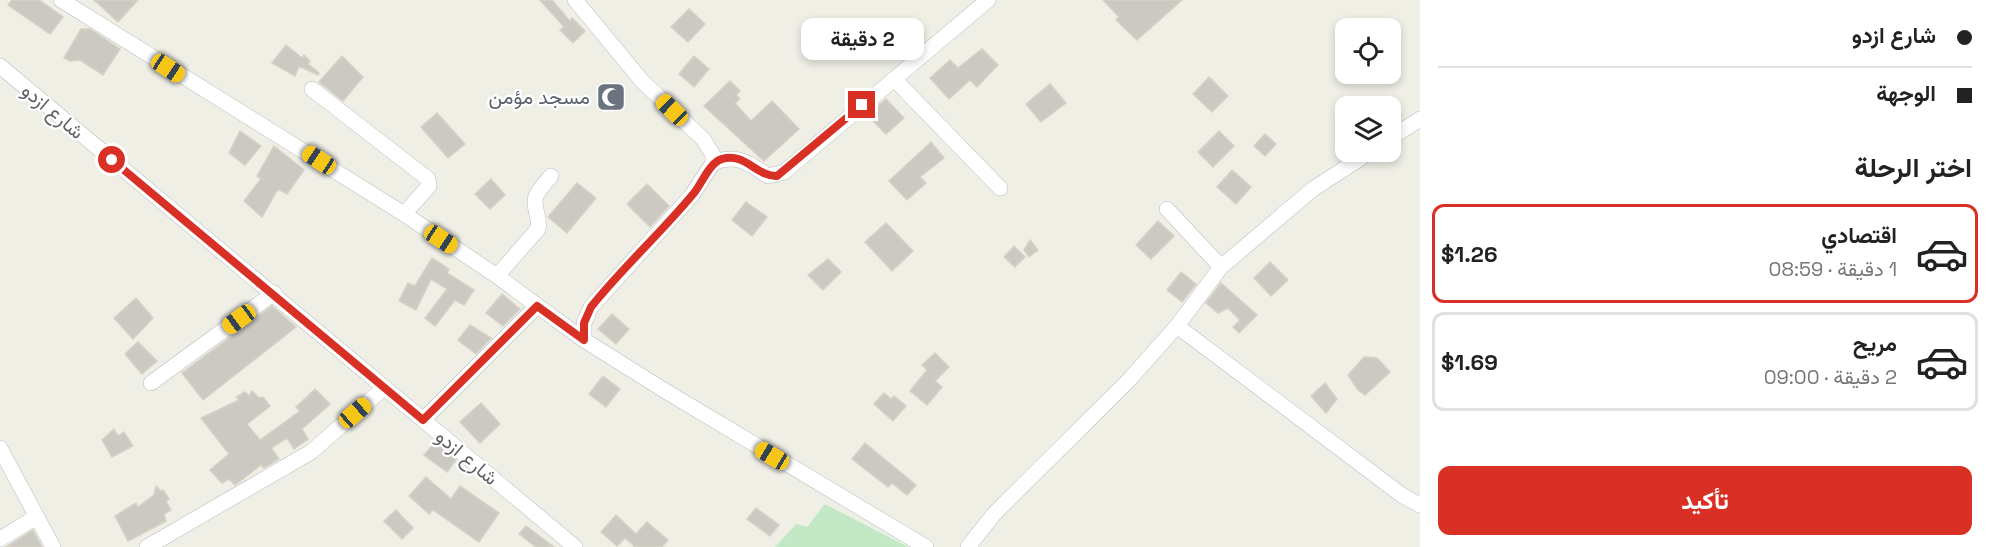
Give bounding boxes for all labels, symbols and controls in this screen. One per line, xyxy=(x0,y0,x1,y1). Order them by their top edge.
callout: 2 دقيقة xyxy=(800,18,924,60)
map controls xyxy=(1335,18,1401,162)
button: locate xyxy=(1335,18,1401,84)
text: شارع ازدو xyxy=(1852,21,1936,49)
text: 2 دقيقة xyxy=(830,26,895,52)
car xyxy=(148,51,188,85)
street label: شارع ازدو xyxy=(16,77,90,145)
text: الوجهة xyxy=(1876,79,1936,107)
mosque icon: مسجد مؤمن xyxy=(595,81,627,113)
place label: مسجد مؤمن xyxy=(488,84,590,110)
car xyxy=(653,91,691,129)
route end xyxy=(848,91,875,118)
button: layers xyxy=(1335,96,1401,162)
car xyxy=(299,143,339,177)
route start xyxy=(98,146,125,173)
text: اختر الرحلة xyxy=(1854,150,1972,185)
text: اقتصادي xyxy=(1821,221,1897,249)
car xyxy=(421,222,461,256)
icon: car xyxy=(1915,227,1969,281)
text: $1.26 xyxy=(1441,240,1498,268)
text: 1 دقيقة · 08:59 xyxy=(1769,256,1897,282)
car xyxy=(219,301,259,337)
text: مريح xyxy=(1853,329,1897,357)
icon: car xyxy=(1915,335,1969,389)
text: $1.69 xyxy=(1441,348,1498,376)
text: 2 دقيقة · 09:00 xyxy=(1764,364,1897,390)
car xyxy=(336,394,374,432)
street label: شارع ازدو xyxy=(430,423,504,491)
car xyxy=(752,439,792,473)
button: تأكيد xyxy=(1438,466,1972,535)

